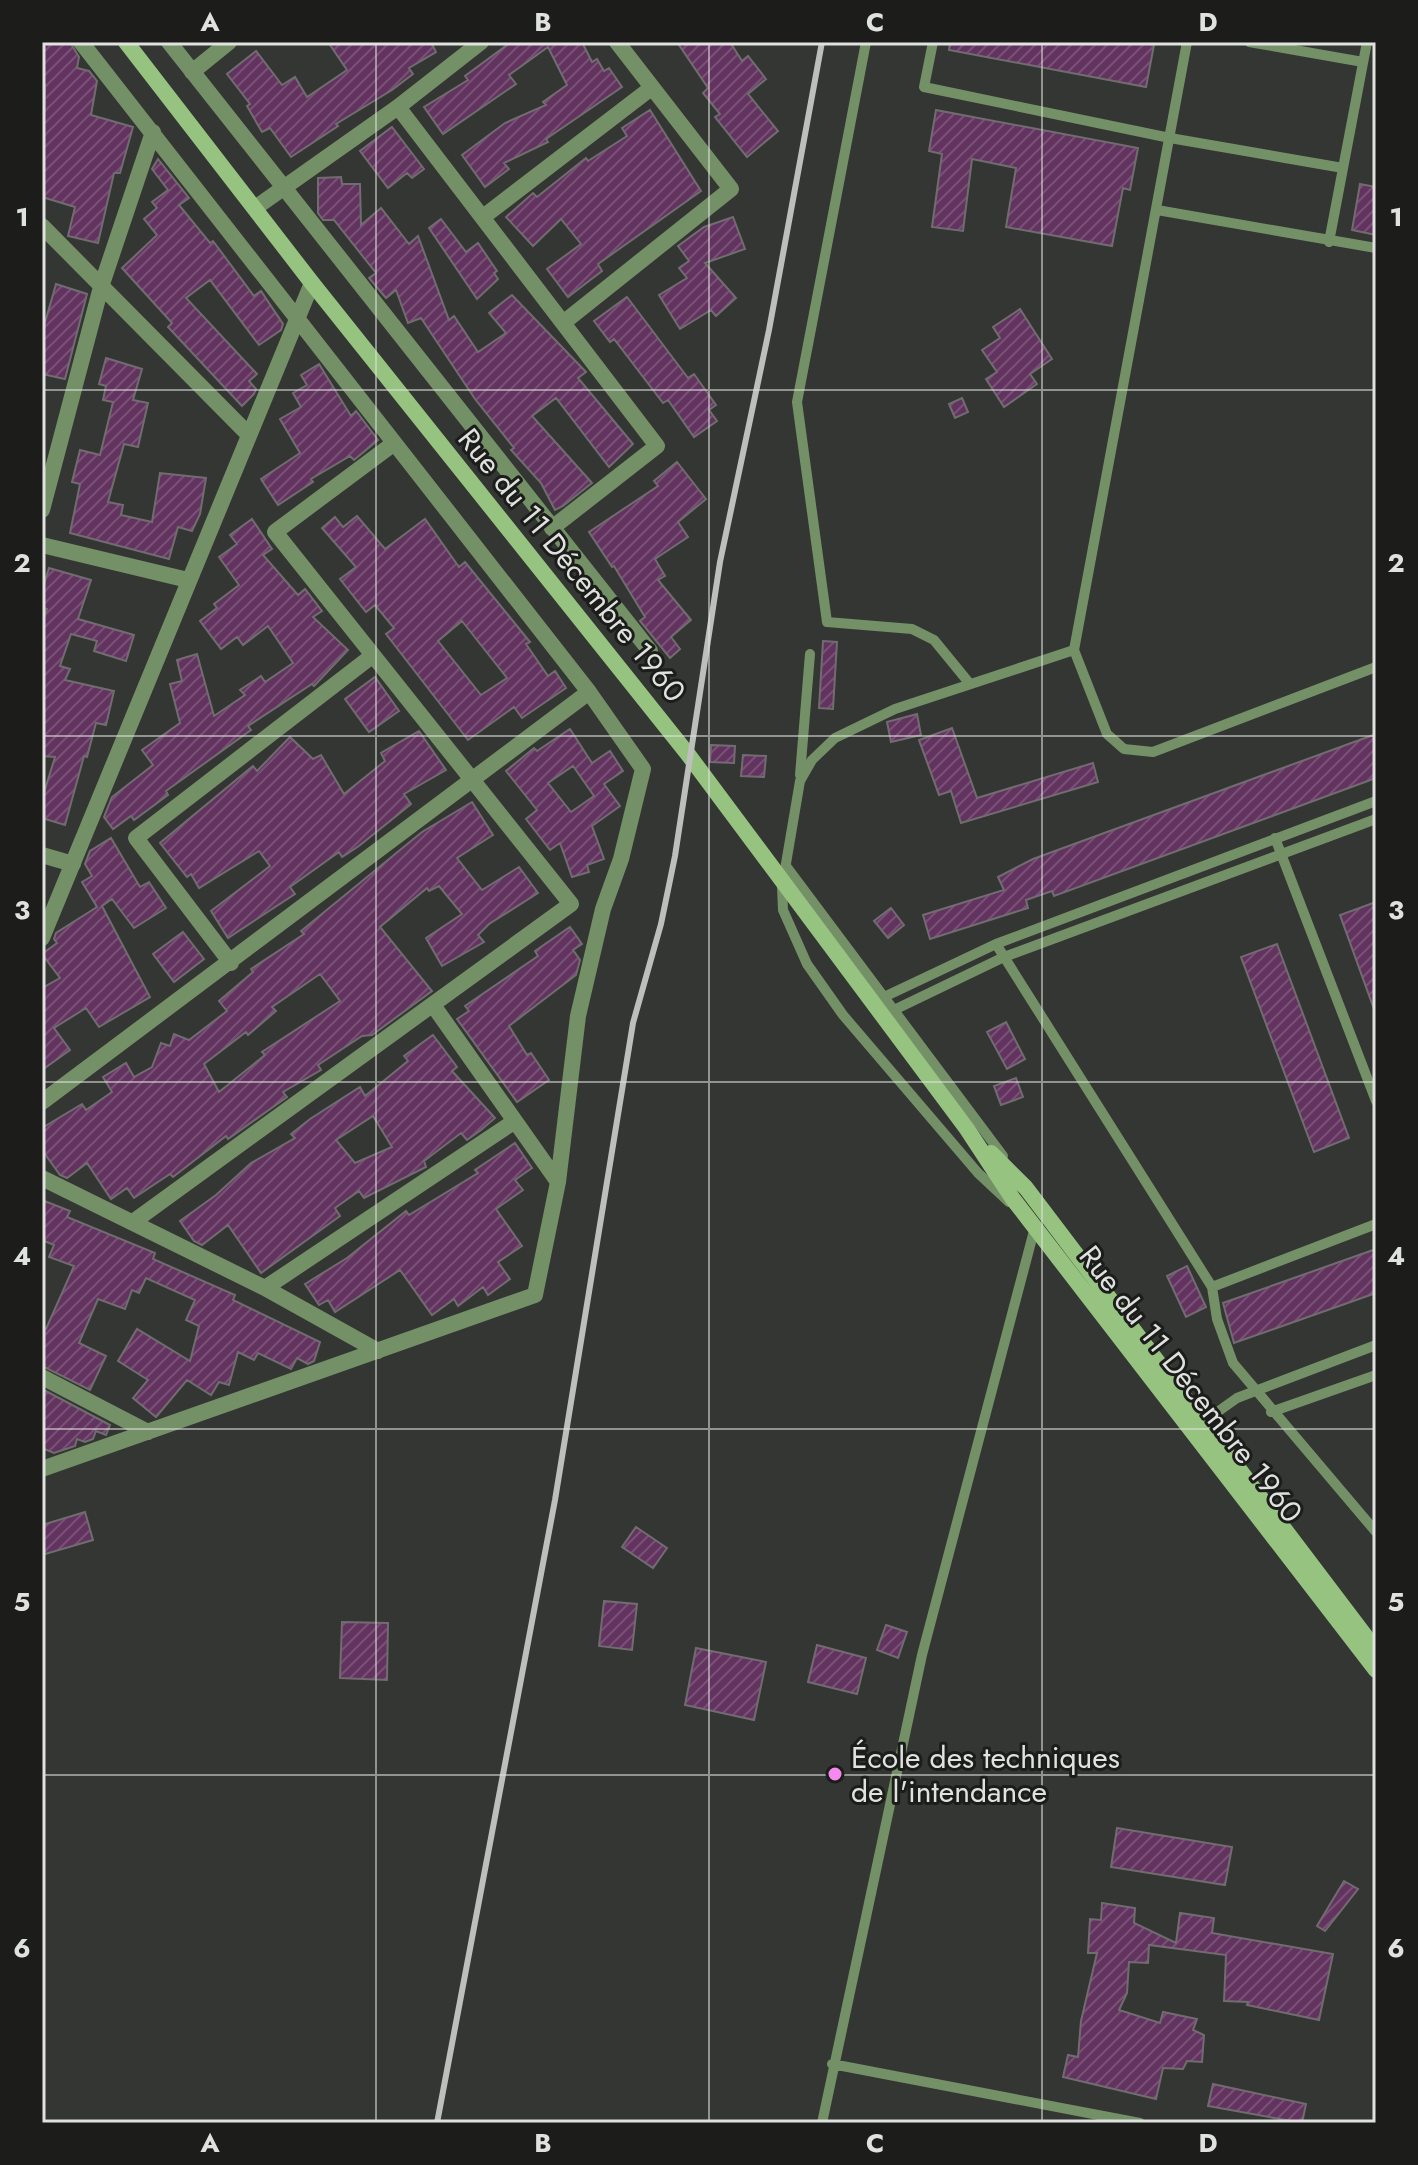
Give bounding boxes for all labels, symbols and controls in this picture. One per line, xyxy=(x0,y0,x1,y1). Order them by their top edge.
text: A xyxy=(199,3,220,41)
text: B xyxy=(534,3,552,41)
text: C xyxy=(866,3,884,41)
text: D xyxy=(1198,3,1218,41)
text: 1 xyxy=(15,198,29,236)
text: 1 xyxy=(1389,198,1403,236)
street label: Rue du 11 Décembre 1960 xyxy=(448,419,696,711)
text: 2 xyxy=(13,544,31,582)
text: 2 xyxy=(1387,544,1405,582)
text: 3 xyxy=(14,891,30,929)
text: 3 xyxy=(1388,891,1404,929)
street label: Rue du 11 Décembre 1960 xyxy=(1069,1236,1313,1532)
text: 4 xyxy=(13,1237,31,1275)
text: 4 xyxy=(1387,1237,1405,1275)
text: 5 xyxy=(14,1583,30,1621)
text: 5 xyxy=(1388,1583,1404,1621)
place label: École des techniques de l'intendance xyxy=(851,1736,1120,1813)
marker: École des techniques de l'intendance xyxy=(826,1765,844,1783)
text: 6 xyxy=(13,1929,31,1967)
text: 6 xyxy=(1387,1929,1405,1967)
text: A xyxy=(199,2124,220,2162)
text: B xyxy=(534,2124,552,2162)
text: C xyxy=(866,2124,884,2162)
text: D xyxy=(1198,2124,1218,2162)

